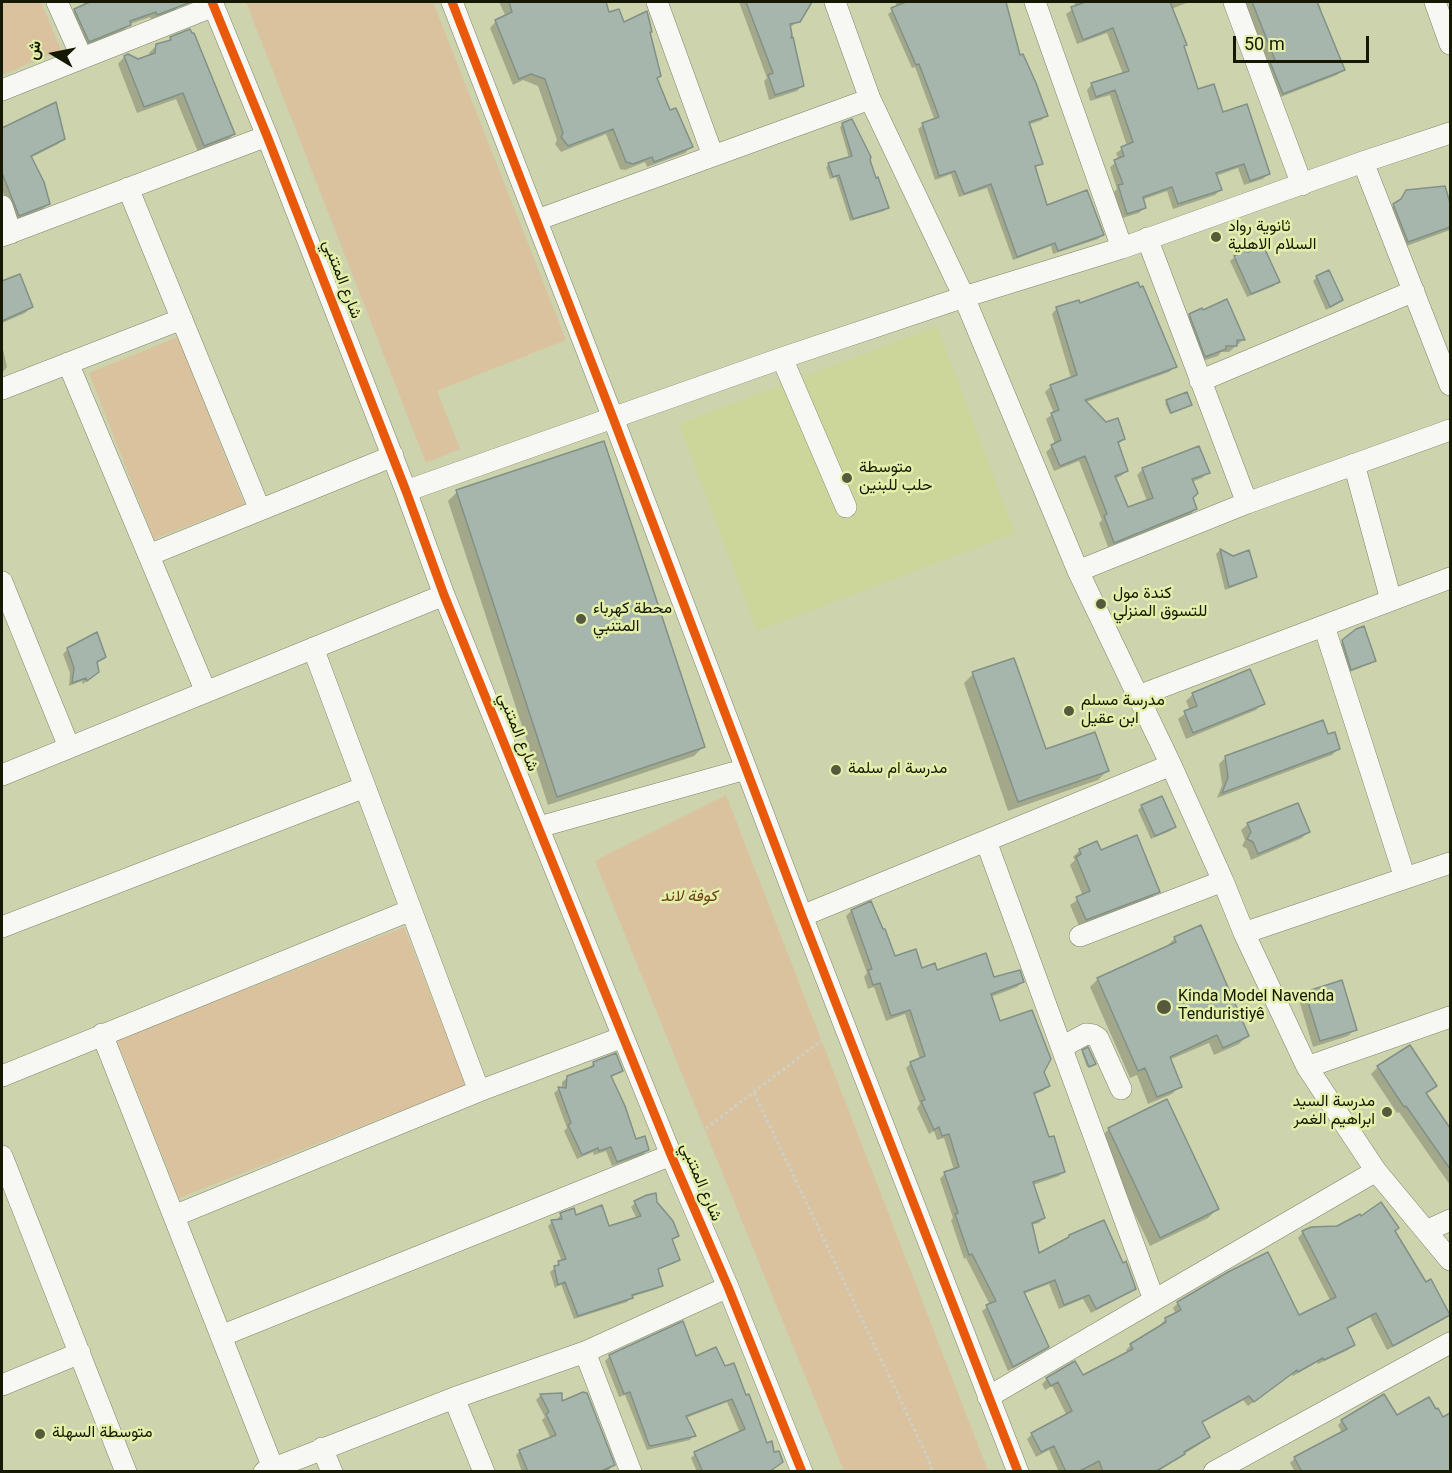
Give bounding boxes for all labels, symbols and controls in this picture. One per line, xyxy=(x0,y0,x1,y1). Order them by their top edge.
north arrow xyxy=(24,24,84,84)
scale bar xyxy=(1236,24,1372,62)
text: 50 m xyxy=(1244,32,1285,60)
text: ش xyxy=(22,39,50,62)
place label: ثانوية رواد السلام الاهلية xyxy=(1228,218,1316,256)
marker: ثانوية رواد السلام الاهلية xyxy=(1209,230,1223,244)
street label: شارع المتنبي xyxy=(316,238,364,322)
place label: متوسطة حلب للبنين xyxy=(859,459,932,497)
marker: متوسطة حلب للبنين xyxy=(840,471,854,485)
place label: كندة مول للتسوق المنزلي xyxy=(1113,585,1207,623)
marker: كندة مول للتسوق المنزلي xyxy=(1094,597,1108,611)
place label: محطة كهرباء المتنبي xyxy=(593,600,672,638)
marker: محطة كهرباء المتنبي xyxy=(574,612,588,626)
street label: شارع المتنبي xyxy=(492,691,540,775)
place label: مدرسة مسلم ابن عقيل xyxy=(1081,692,1165,730)
marker: مدرسة مسلم ابن عقيل xyxy=(1062,704,1076,718)
place label: مدرسة ام سلمة xyxy=(848,760,947,780)
marker: مدرسة ام سلمة xyxy=(829,763,843,777)
park label: كوفة لاند xyxy=(661,888,717,908)
place label: Kinda Model Navenda Tenduristiyê xyxy=(1178,988,1334,1026)
marker: Kinda Model Navenda Tenduristiyê xyxy=(1155,998,1173,1016)
place label: مدرسة السيد ابراهيم الغمر xyxy=(1292,1093,1375,1131)
marker: مدرسة السيد ابراهيم الغمر xyxy=(1380,1105,1394,1119)
street label: شارع المتنبي xyxy=(674,1141,724,1225)
place label: متوسطة السهلة xyxy=(52,1424,153,1444)
marker: متوسطة السهلة xyxy=(33,1427,47,1441)

